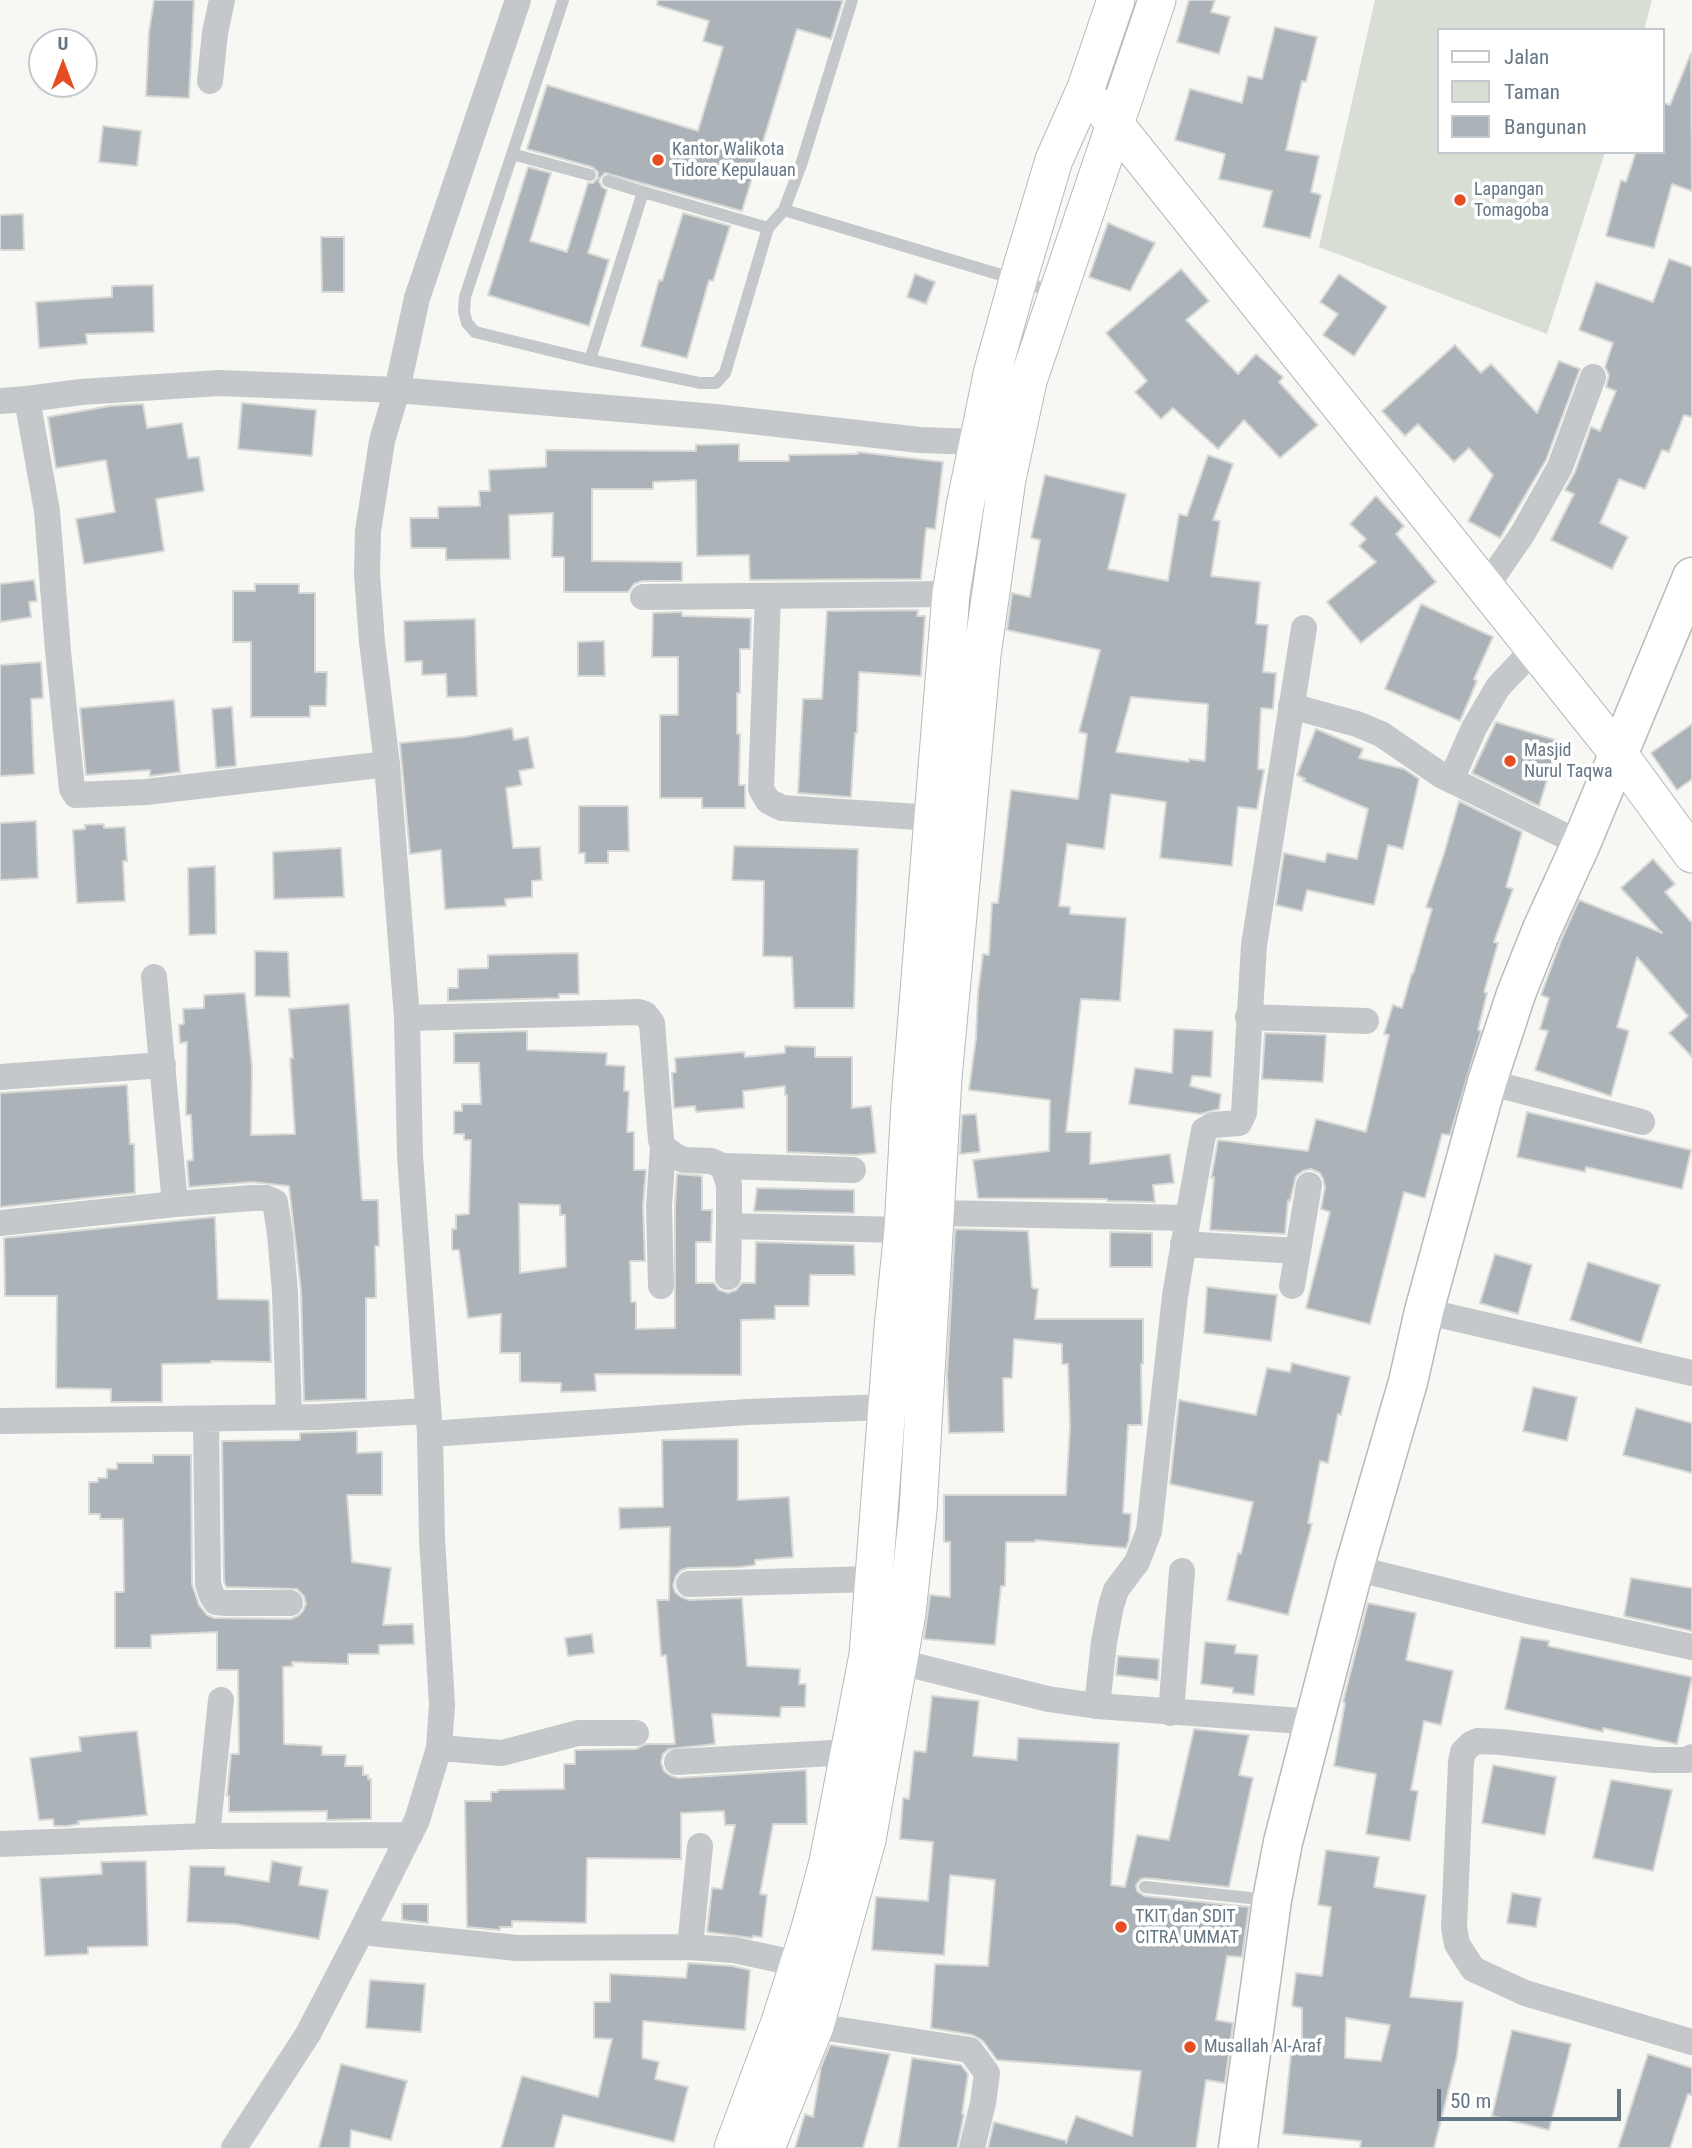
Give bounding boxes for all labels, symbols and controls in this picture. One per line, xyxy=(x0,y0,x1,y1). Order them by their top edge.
north arrow xyxy=(28,28,98,98)
legend xyxy=(1436,28,1664,154)
text: U xyxy=(58,32,68,55)
text: Jalan xyxy=(1504,45,1549,69)
text: Taman xyxy=(1504,80,1560,104)
text: Bangunan xyxy=(1504,115,1587,139)
place label: Kantor Walikota Tidore Kepulauan xyxy=(672,139,796,182)
marker: Kantor Walikota Tidore Kepulauan xyxy=(650,152,666,168)
place label: Lapangan Tomagoba xyxy=(1474,179,1549,222)
marker: Lapangan Tomagoba xyxy=(1452,192,1468,208)
place label: Masjid Nurul Taqwa xyxy=(1524,740,1613,782)
marker: Masjid Nurul Taqwa xyxy=(1502,753,1518,769)
place label: TKIT dan SDIT CITRA UMMAT xyxy=(1135,1906,1239,1948)
marker: TKIT dan SDIT CITRA UMMAT xyxy=(1113,1919,1129,1935)
place label: Musallah Al-Araf xyxy=(1204,2036,1322,2058)
marker: Musallah Al-Araf xyxy=(1182,2039,1198,2055)
scale bar xyxy=(1440,2074,1624,2118)
text: 50 m xyxy=(1450,2089,1491,2113)

